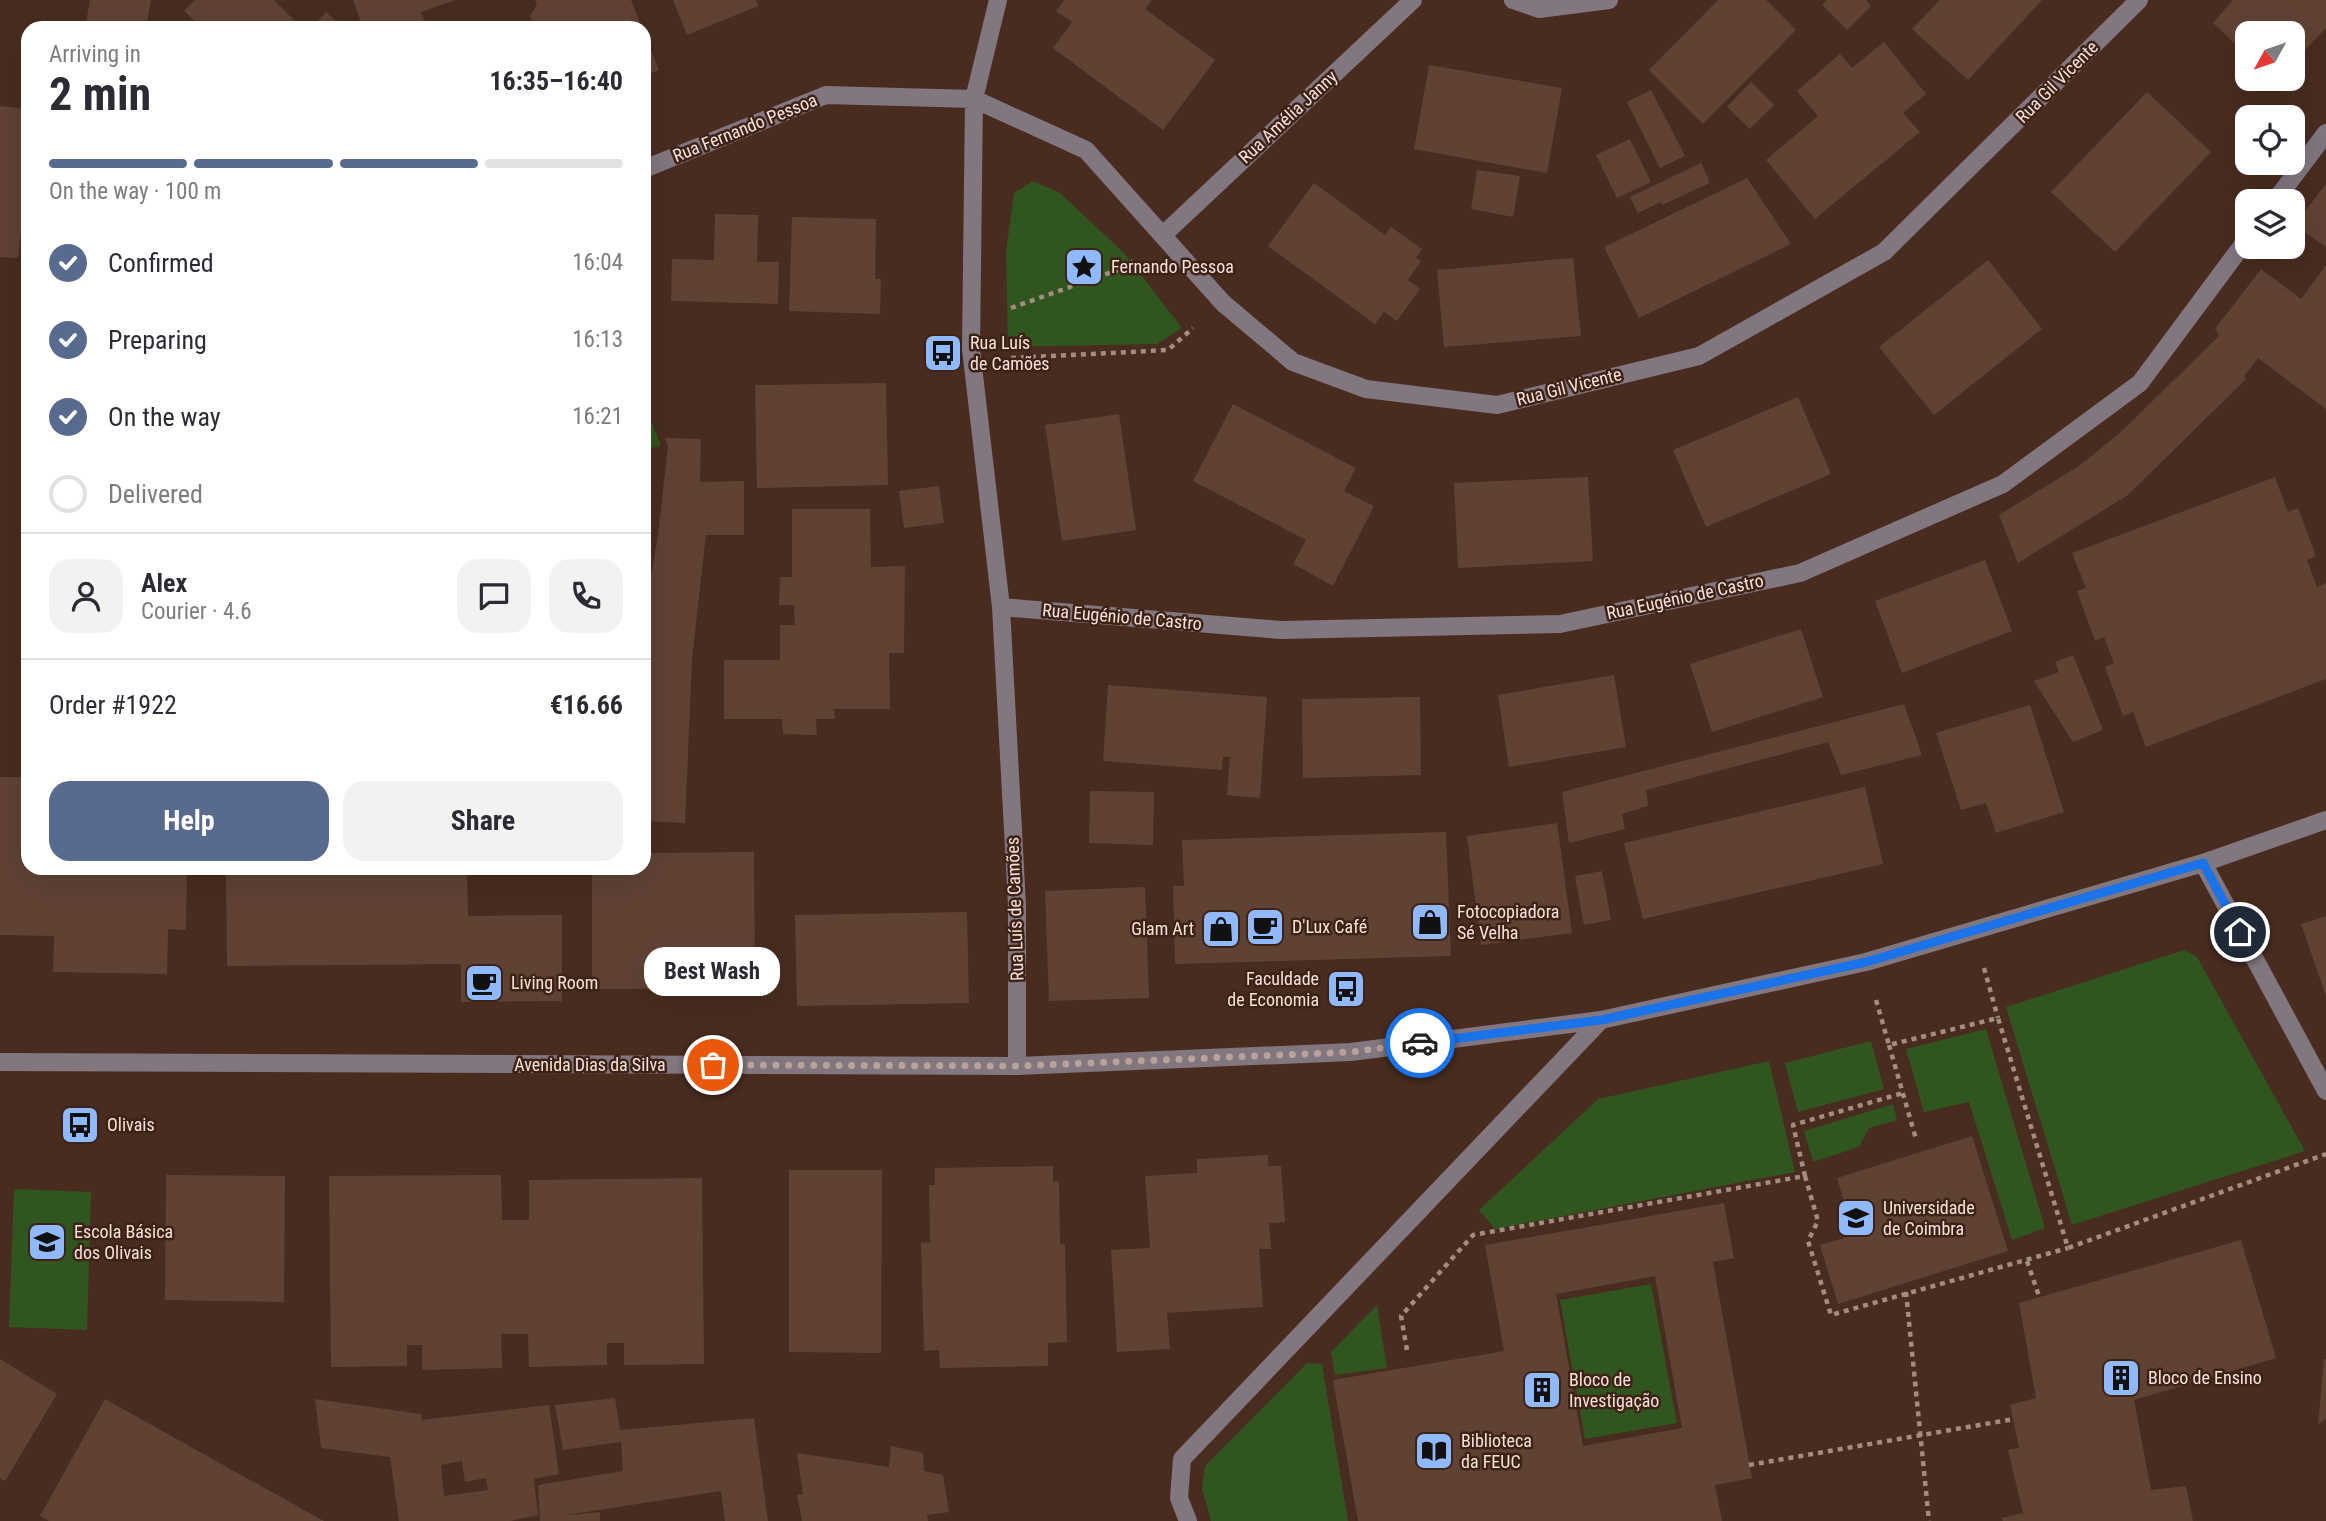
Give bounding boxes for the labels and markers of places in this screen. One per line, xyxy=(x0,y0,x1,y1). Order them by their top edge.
place icon: Fernando Pessoa xyxy=(1063,246,1105,288)
place label: Fernando Pessoa xyxy=(1111,256,1234,277)
bus stop icon: Rua Luís de Camões xyxy=(922,332,964,374)
place label: Rua Luís de Camões xyxy=(970,332,1050,374)
shop icon: Fotocopiadora Sé Velha xyxy=(1409,901,1451,943)
place label: Fotocopiadora Sé Velha xyxy=(1457,901,1559,943)
pin xyxy=(2210,902,2270,962)
cafe icon: D'Lux Café xyxy=(1244,906,1286,948)
shop icon: Glam Art xyxy=(1200,908,1242,950)
place label: D'Lux Café xyxy=(1292,916,1367,937)
place label: Glam Art xyxy=(1131,918,1194,939)
callout: Best Wash xyxy=(645,946,781,995)
cafe icon: Living Room xyxy=(463,962,505,1004)
place label: Faculdade de Economia xyxy=(1227,968,1319,1010)
bus stop icon: Faculdade de Economia xyxy=(1325,968,1367,1010)
place label: Living Room xyxy=(511,972,598,993)
pin xyxy=(683,1035,743,1095)
bus stop icon: Olivais xyxy=(59,1104,101,1146)
place label: Olivais xyxy=(107,1114,155,1135)
school or university icon: Universidade de Coimbra xyxy=(1835,1197,1877,1239)
place label: Universidade de Coimbra xyxy=(1883,1197,1975,1239)
school or university icon: Escola Básica dos Olivais xyxy=(26,1221,68,1263)
place label: Escola Básica dos Olivais xyxy=(74,1221,173,1263)
building icon: Bloco de Ensino xyxy=(2100,1357,2142,1399)
place label: Bloco de Ensino xyxy=(2148,1367,2262,1388)
building icon: Bloco de Investigação xyxy=(1521,1369,1563,1411)
place label: Bloco de Investigação xyxy=(1569,1369,1659,1411)
library icon: Biblioteca da FEUC xyxy=(1413,1430,1455,1472)
place label: Biblioteca da FEUC xyxy=(1461,1430,1532,1472)

